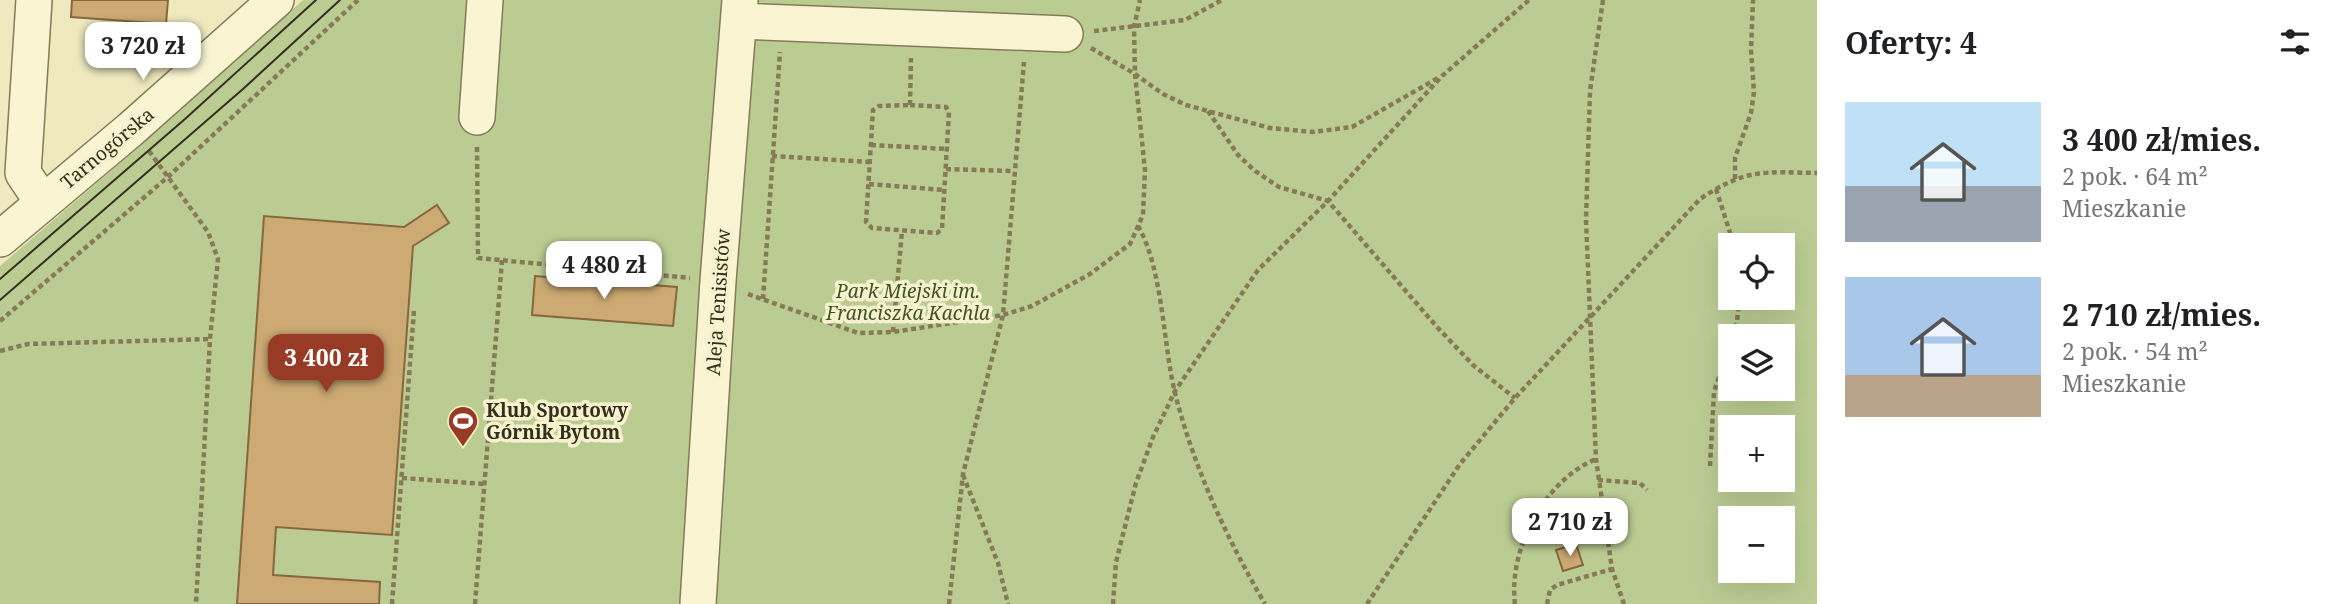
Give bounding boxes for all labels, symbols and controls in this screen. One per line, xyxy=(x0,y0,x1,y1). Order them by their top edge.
pin: 3 720 zł xyxy=(71,22,215,82)
text: Oferty: 4 xyxy=(1845,22,1977,63)
icon: filters xyxy=(2276,23,2314,61)
text: 3 720 zł xyxy=(101,29,185,61)
street label: Tarnogórska xyxy=(55,101,159,195)
text: 3 400 zł/mies. xyxy=(2062,119,2261,160)
icon: home xyxy=(1901,130,1985,214)
text: 2 pok. · 64 m² xyxy=(2062,160,2208,192)
text: Mieszkanie xyxy=(2062,192,2186,224)
street label: Aleja Tenisistów xyxy=(700,227,736,376)
map controls xyxy=(1718,233,1795,583)
button: locate xyxy=(1718,233,1795,310)
pin: 4 480 zł xyxy=(532,242,676,301)
text: 4 480 zł xyxy=(562,248,646,280)
park label: Park Miejski im. Franciszka Kachla xyxy=(825,278,990,326)
text: 2 710 zł/mies. xyxy=(2062,294,2261,335)
icon: home xyxy=(1901,305,1985,389)
button: layers xyxy=(1718,324,1795,401)
pin: 3 400 zł xyxy=(254,334,398,394)
text: 2 pok. · 54 m² xyxy=(2062,335,2208,367)
text: 3 400 zł xyxy=(284,341,368,373)
text: Mieszkanie xyxy=(2062,367,2186,399)
place label: Klub Sportowy Górnik Bytom xyxy=(486,397,628,445)
sports icon: Klub Sportowy Górnik Bytom xyxy=(446,404,480,448)
button: + xyxy=(1718,415,1795,492)
pin: 2 710 zł xyxy=(1498,498,1642,558)
text: 2 710 zł xyxy=(1528,505,1612,537)
button: − xyxy=(1718,506,1795,583)

